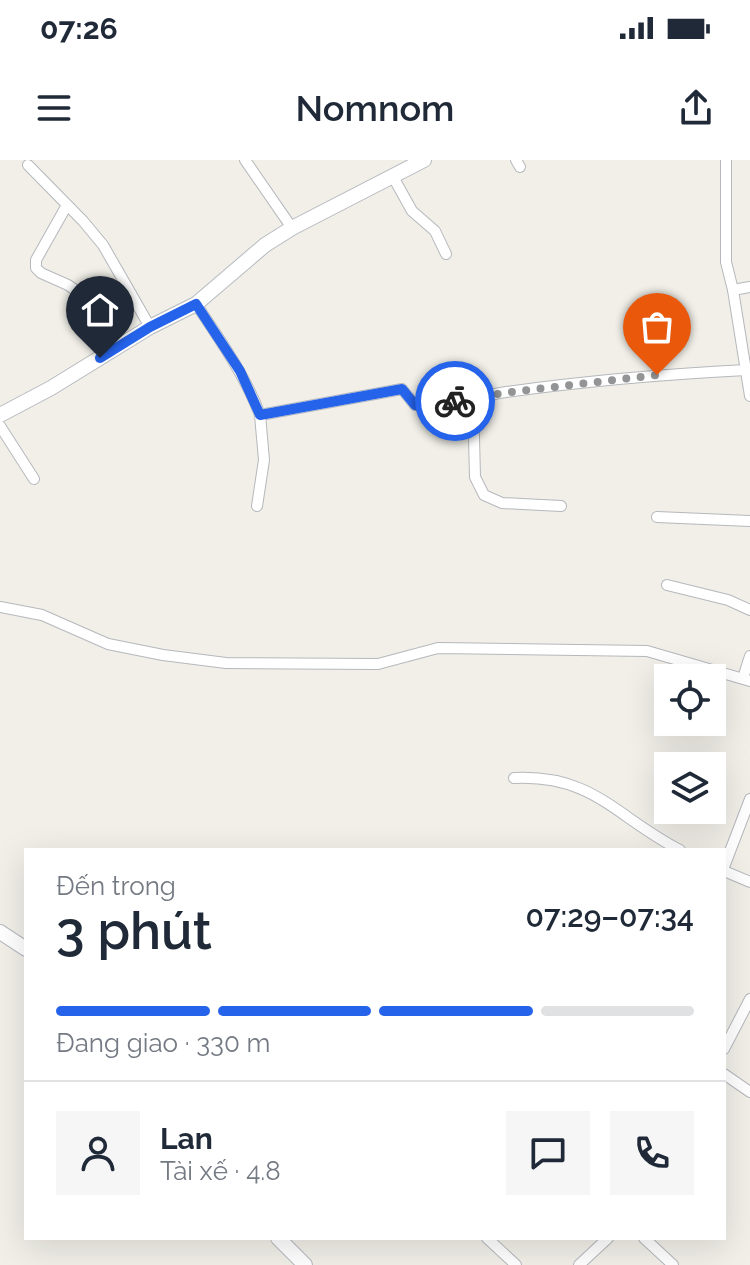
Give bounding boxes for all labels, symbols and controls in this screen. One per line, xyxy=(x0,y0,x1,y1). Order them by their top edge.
text: 07:26 xyxy=(40,11,118,46)
icon: menu xyxy=(32,86,76,130)
icon: share xyxy=(674,86,718,130)
text: Nomnom xyxy=(296,87,454,129)
pin xyxy=(66,276,134,358)
icon: home xyxy=(78,288,122,332)
pin xyxy=(623,293,691,375)
icon: bag xyxy=(635,305,679,349)
courier xyxy=(415,361,495,441)
icon: bike xyxy=(433,379,477,423)
map controls xyxy=(654,664,726,824)
button: locate xyxy=(654,664,726,736)
button: layers xyxy=(654,752,726,824)
text: Đến trong xyxy=(56,871,176,901)
text: 07:29–07:34 xyxy=(526,899,694,934)
text: 3 phút xyxy=(56,900,212,961)
text: Đang giao · 330 m xyxy=(56,1028,270,1058)
button: person xyxy=(56,1111,140,1195)
button: chat xyxy=(506,1111,590,1195)
button: phone xyxy=(610,1111,694,1195)
text: Lan xyxy=(160,1121,213,1156)
text: Tài xế · 4.8 xyxy=(160,1156,281,1186)

